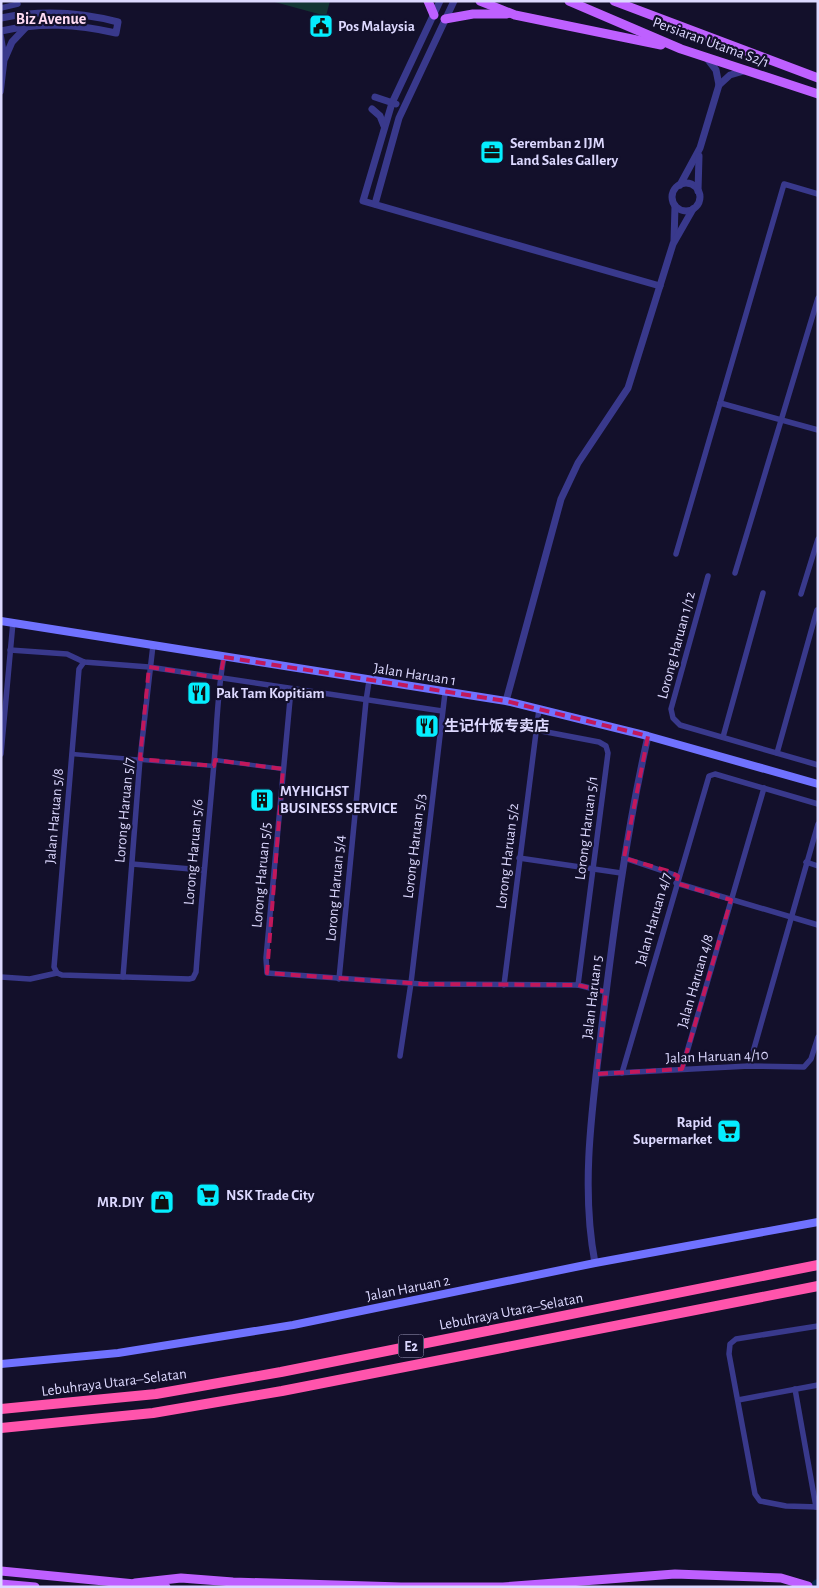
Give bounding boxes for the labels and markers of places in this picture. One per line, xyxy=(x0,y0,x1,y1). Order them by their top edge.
public building icon: Pos Malaysia xyxy=(308,13,334,39)
place label: Pos Malaysia xyxy=(338,19,415,34)
place label: Seremban 2 IJM Land Sales Gallery xyxy=(510,136,619,168)
office icon: Seremban 2 IJM Land Sales Gallery xyxy=(479,139,505,165)
restaurant icon: Pak Tam Kopitiam xyxy=(186,680,212,706)
place label: Pak Tam Kopitiam xyxy=(216,686,325,701)
restaurant icon: 生记什饭专卖店 xyxy=(414,713,440,739)
place label: 生记什饭专卖店 xyxy=(444,717,549,734)
place label: MYHIGHST BUSINESS SERVICE xyxy=(280,784,398,816)
building icon: MYHIGHST BUSINESS SERVICE xyxy=(249,787,275,813)
place label: Rapid Supermarket xyxy=(633,1115,712,1147)
supermarket icon: Rapid Supermarket xyxy=(716,1118,742,1144)
supermarket icon: NSK Trade City xyxy=(195,1182,221,1208)
place label: NSK Trade City xyxy=(226,1188,315,1203)
shop icon: MR.DIY xyxy=(149,1189,175,1215)
place label: MR.DIY xyxy=(97,1195,145,1210)

